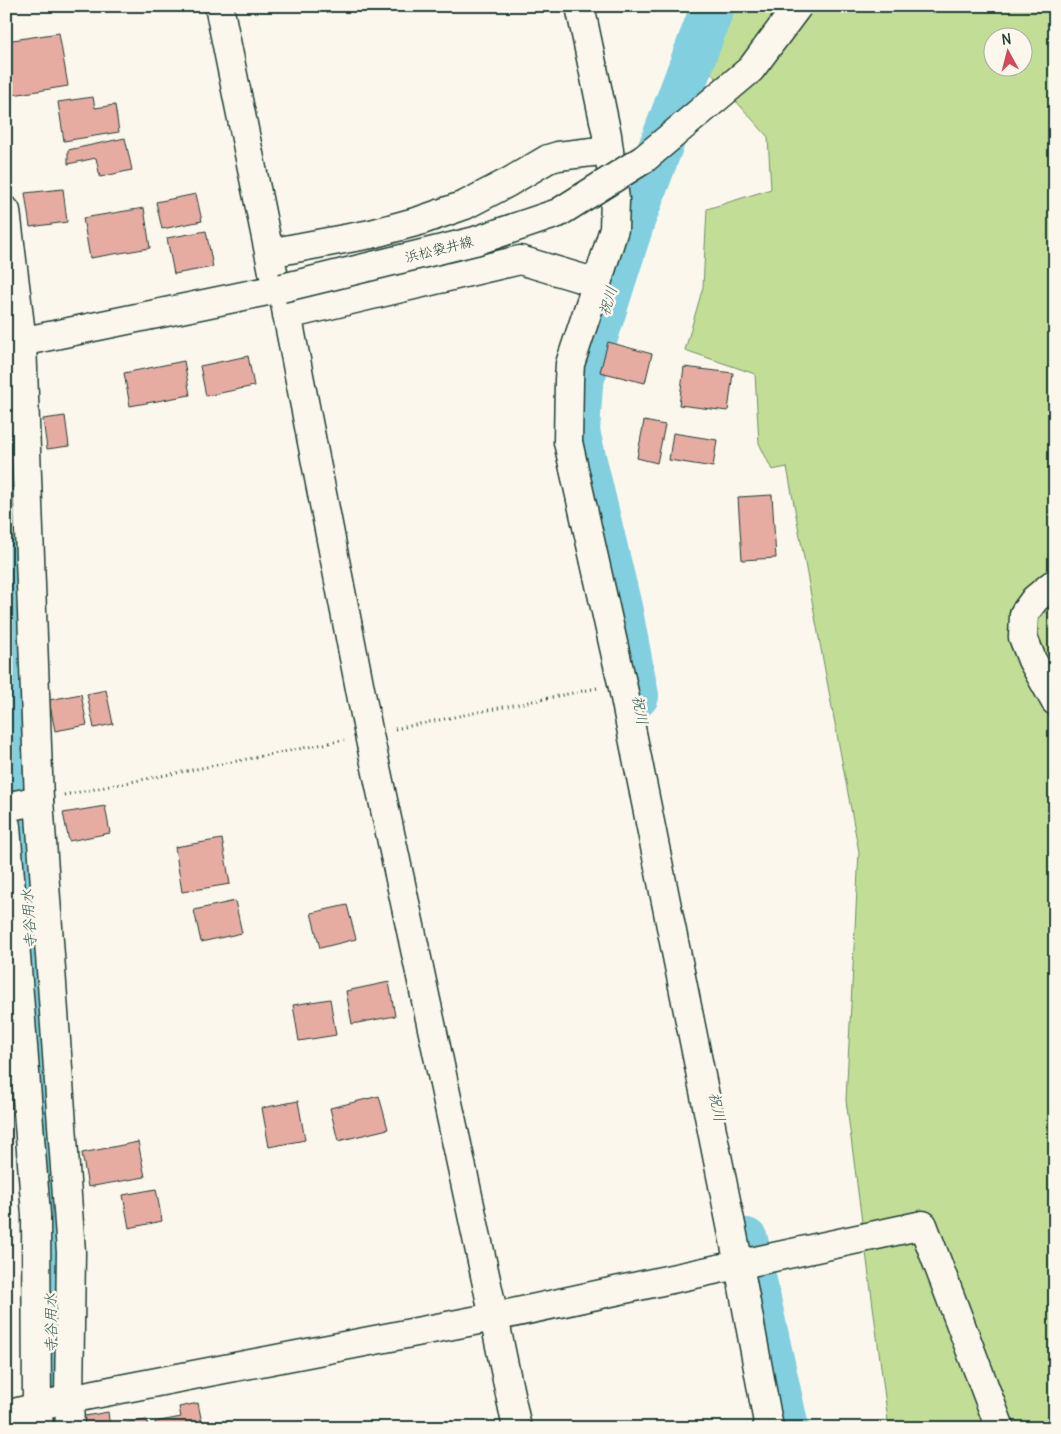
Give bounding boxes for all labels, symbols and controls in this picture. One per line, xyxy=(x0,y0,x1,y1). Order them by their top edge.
north arrow xyxy=(984,28,1034,78)
text: N xyxy=(1001,30,1012,49)
street label: 浜松袋井線 xyxy=(403,232,475,266)
water label: 祝川 xyxy=(594,284,621,318)
water label: 祝川 xyxy=(628,693,653,726)
water label: 寺谷用水 xyxy=(17,888,40,950)
water label: 祝川 xyxy=(705,1090,730,1124)
water label: 寺谷用水 xyxy=(40,1293,61,1353)

